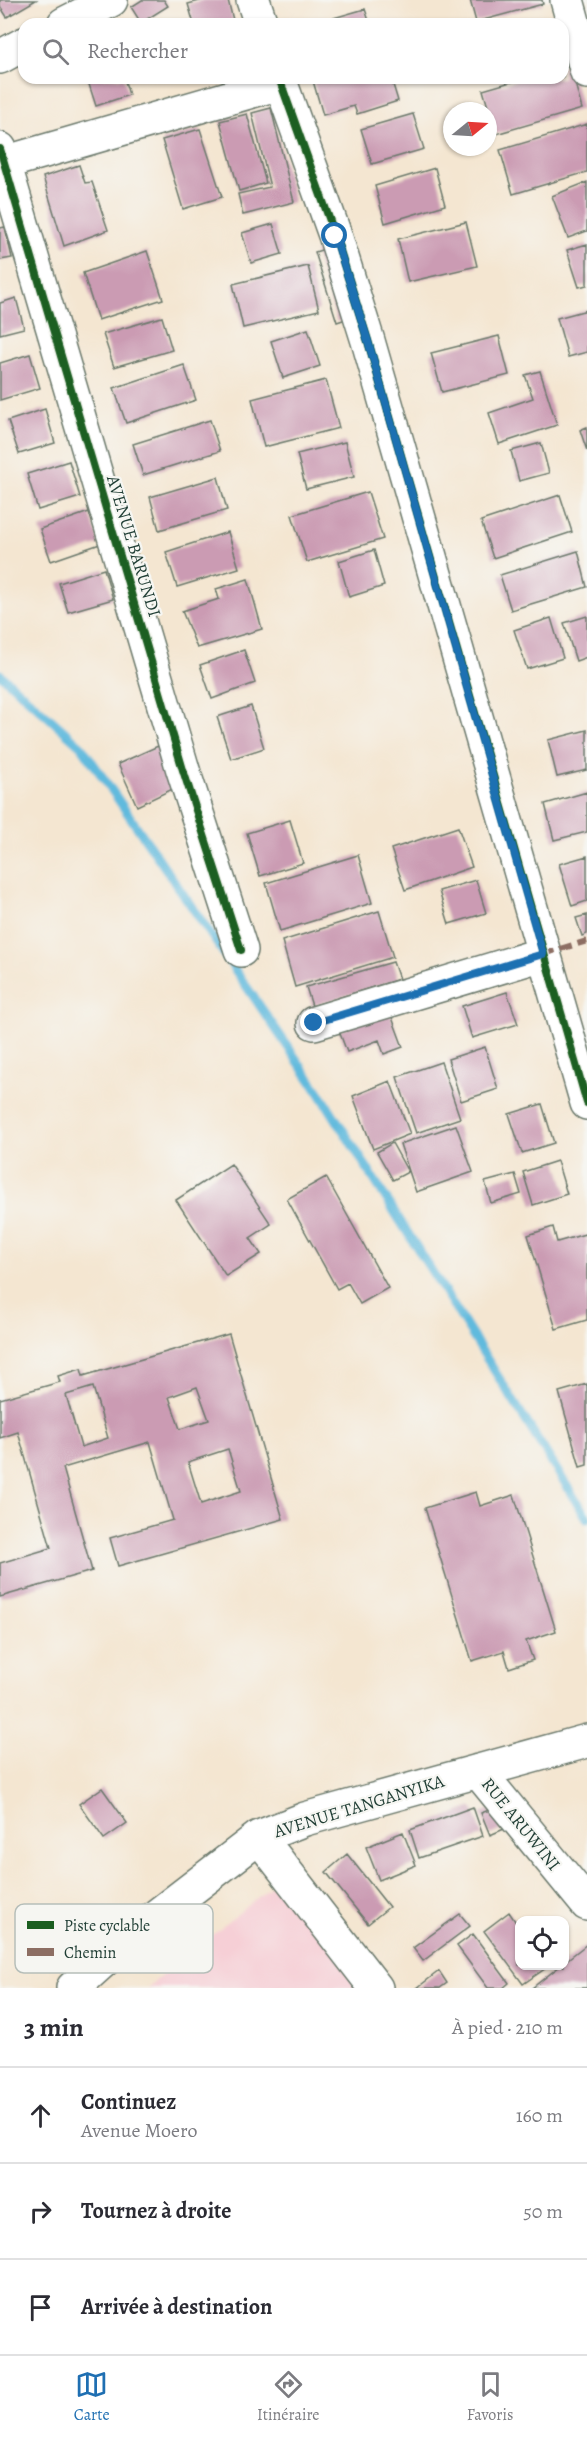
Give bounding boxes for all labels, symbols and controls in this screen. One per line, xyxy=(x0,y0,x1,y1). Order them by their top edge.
search box xyxy=(18,18,569,84)
icon: search xyxy=(39,35,72,68)
text: Rechercher xyxy=(87,36,188,66)
north arrow xyxy=(443,102,497,156)
route start xyxy=(321,222,347,248)
street label: AVENUE BARUNDI xyxy=(101,471,167,620)
route end xyxy=(300,1009,326,1035)
street label: AVENUE TANGANYIKA xyxy=(270,1769,447,1844)
street label: RUE ARUWINI xyxy=(476,1772,566,1876)
legend xyxy=(15,1904,213,1973)
text: Piste cyclable xyxy=(64,1915,150,1937)
map controls xyxy=(515,1916,569,1970)
button: locate xyxy=(515,1916,569,1970)
text: Chemin xyxy=(64,1942,117,1964)
text: 3 min xyxy=(24,2010,84,2045)
text: À pied · 210 m xyxy=(452,2014,563,2041)
text: Continuez xyxy=(81,2087,176,2117)
icon: ahead xyxy=(24,2099,57,2132)
text: 160 m xyxy=(516,2102,563,2129)
text: Avenue Moero xyxy=(81,2117,197,2144)
icon: right xyxy=(24,2195,57,2228)
text: Tournez à droite xyxy=(81,2196,232,2226)
text: 50 m xyxy=(523,2198,563,2225)
icon: arrive xyxy=(24,2291,57,2324)
text: Arrivée à destination xyxy=(81,2292,272,2322)
tab: Carte xyxy=(74,2368,110,2426)
tab: Itinéraire xyxy=(257,2368,320,2426)
tab: Favoris xyxy=(467,2368,513,2426)

